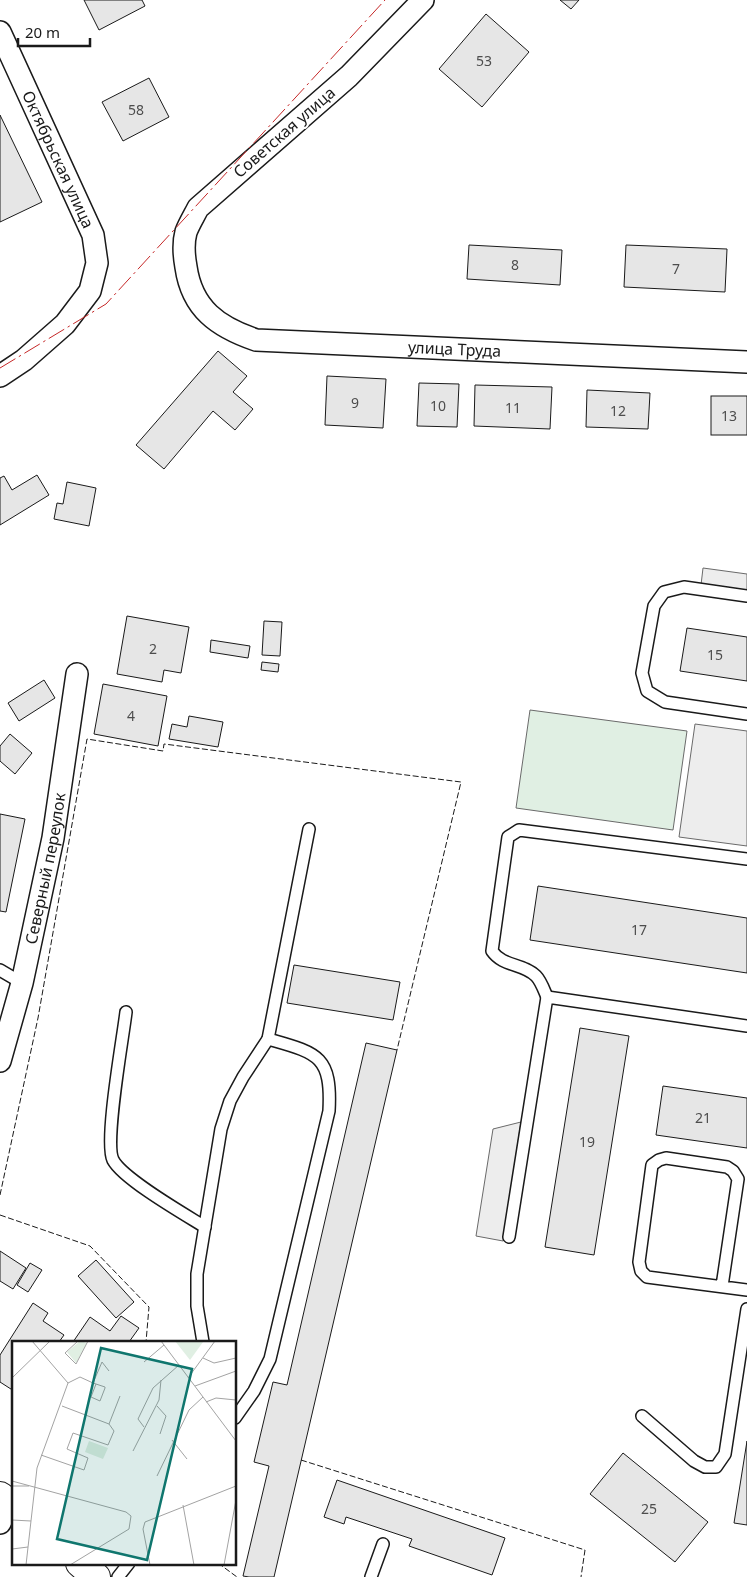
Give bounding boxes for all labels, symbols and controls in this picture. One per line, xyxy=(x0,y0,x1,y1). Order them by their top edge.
scale bar xyxy=(18,15,90,47)
text: 20 m xyxy=(25,22,60,42)
house number: 53 xyxy=(476,51,492,70)
street label: Советская улица xyxy=(228,82,340,182)
street label: Октябрьская улица xyxy=(17,87,99,232)
house number: 58 xyxy=(128,100,144,119)
house number: 8 xyxy=(511,255,519,274)
house number: 7 xyxy=(672,259,680,278)
street label: улица Труда xyxy=(407,336,502,362)
house number: 9 xyxy=(351,393,359,412)
house number: 10 xyxy=(430,396,446,415)
house number: 11 xyxy=(505,398,521,417)
house number: 12 xyxy=(610,401,626,420)
house number: 13 xyxy=(721,406,737,425)
house number: 2 xyxy=(149,639,157,658)
house number: 15 xyxy=(707,645,723,664)
house number: 4 xyxy=(127,706,135,725)
street label: Северный переулок xyxy=(20,791,71,946)
house number: 17 xyxy=(631,920,647,939)
house number: 21 xyxy=(695,1108,711,1127)
house number: 19 xyxy=(579,1132,595,1151)
inset map xyxy=(12,1341,236,1564)
house number: 25 xyxy=(641,1499,657,1518)

